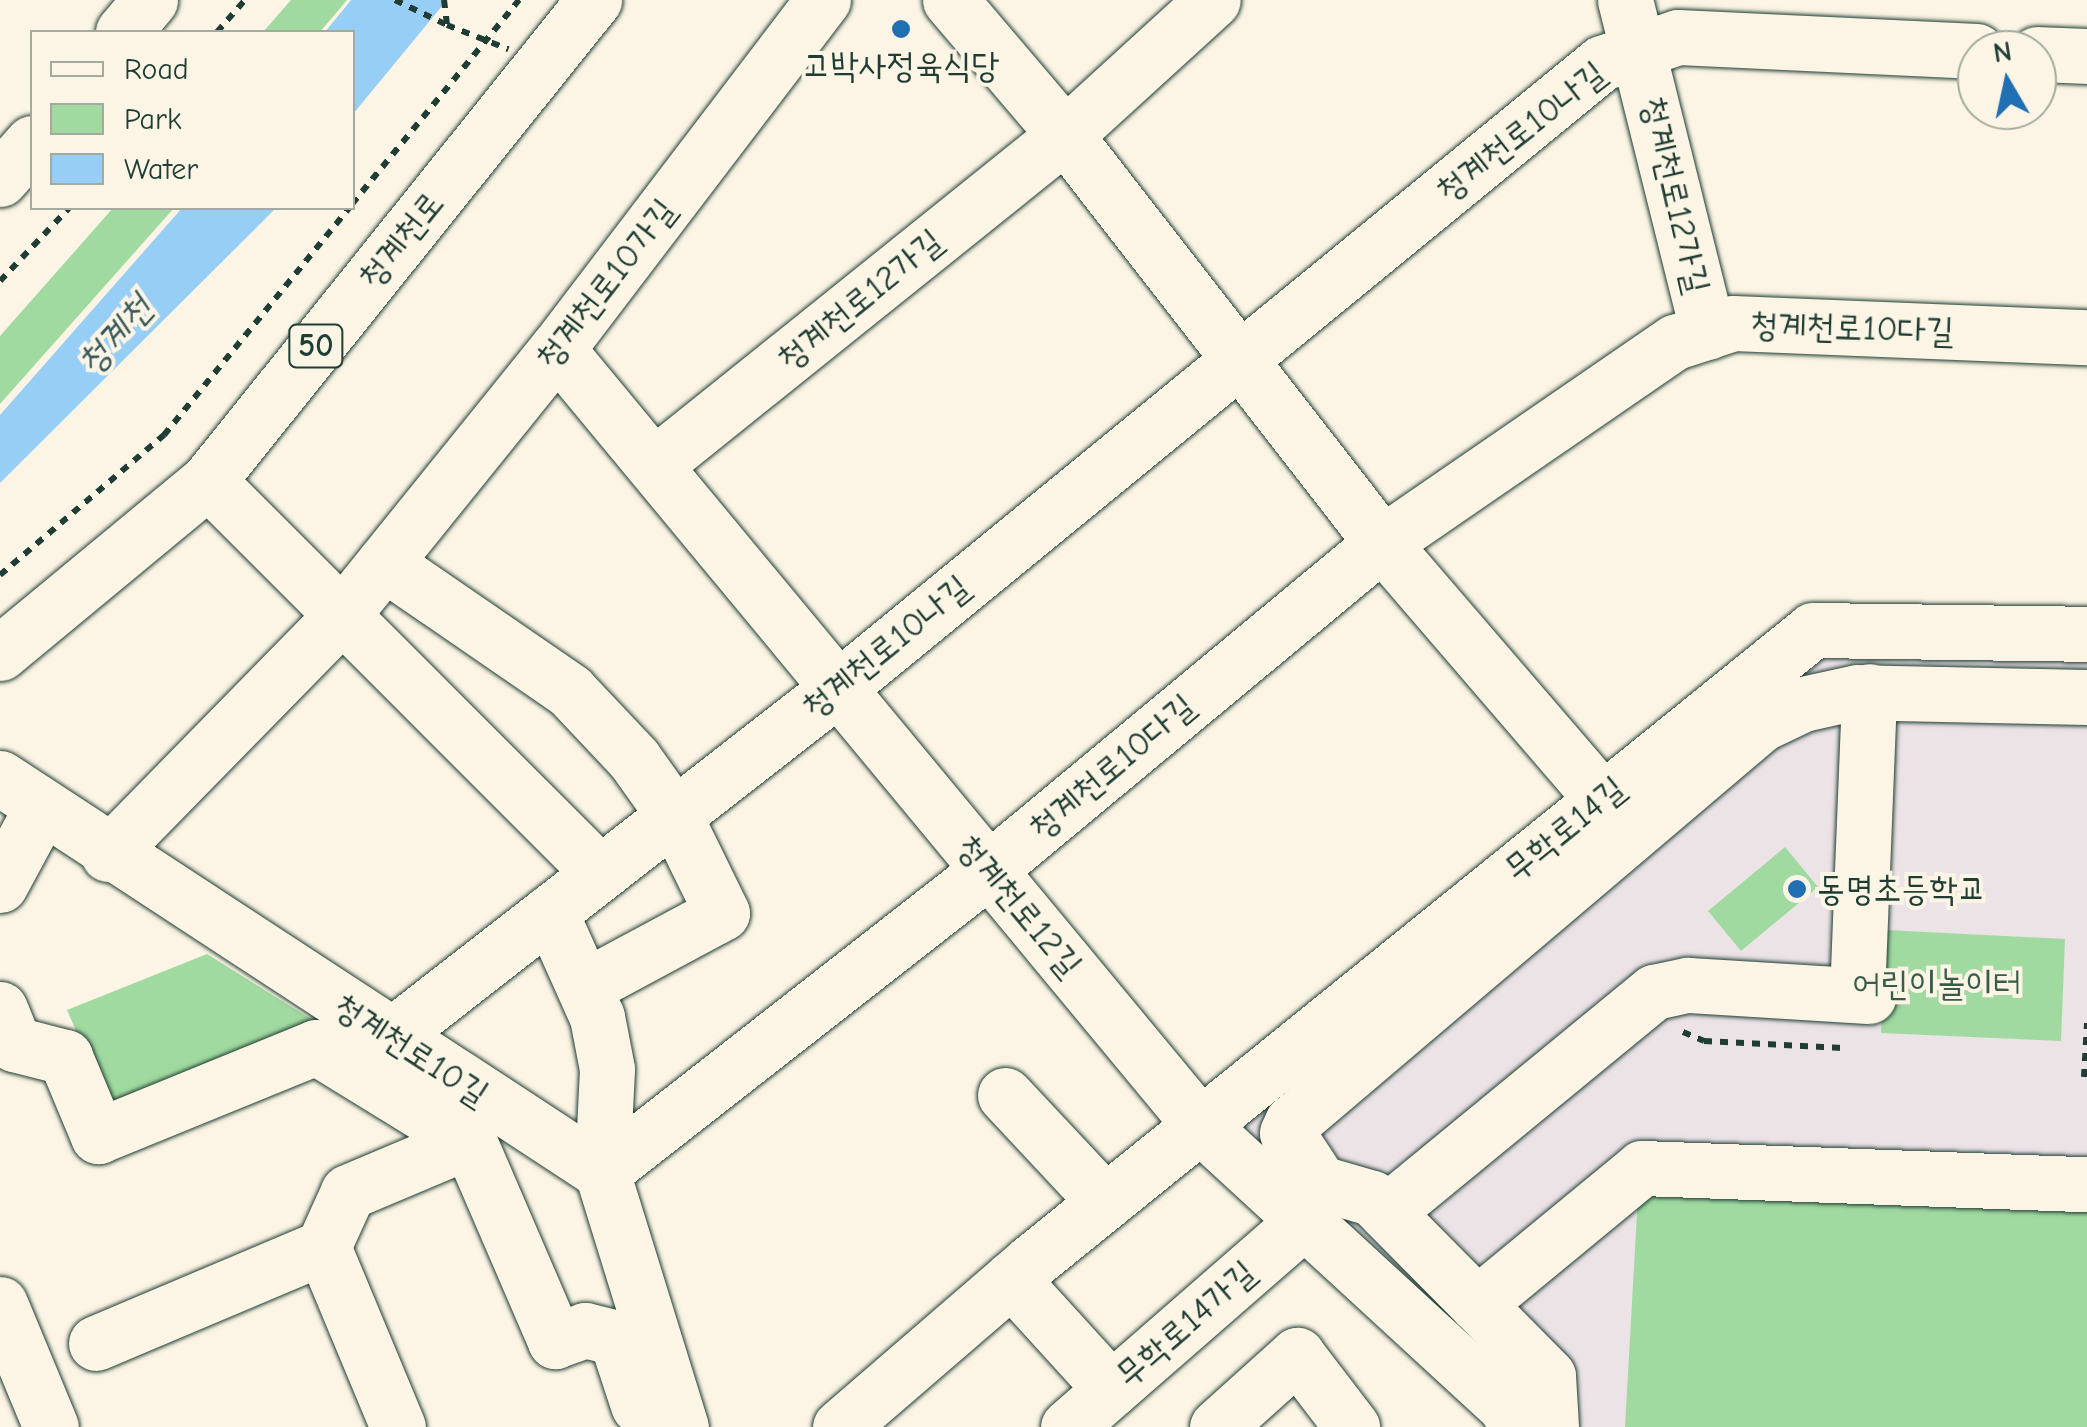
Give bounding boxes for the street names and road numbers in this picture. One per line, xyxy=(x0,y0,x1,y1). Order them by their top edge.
street label: 청계천로10나길 xyxy=(1428,53,1614,211)
street label: 청계천로12가길 xyxy=(1632,92,1718,298)
street label: 청계천로 xyxy=(349,183,453,297)
street label: 청계천로10가길 xyxy=(527,191,685,377)
street label: 청계천로12가길 xyxy=(769,220,951,380)
street label: 청계천로10다길 xyxy=(1749,303,1955,353)
road number: 50 xyxy=(286,319,346,373)
street label: 청계천로10나길 xyxy=(793,566,979,728)
street label: 청계천로10다길 xyxy=(1020,685,1204,849)
street label: 무학로14길 xyxy=(1496,768,1634,890)
street label: 청계천로12길 xyxy=(947,826,1091,986)
street label: 청계천로10길 xyxy=(326,984,496,1116)
street label: 무학로14가길 xyxy=(1107,1252,1265,1396)

